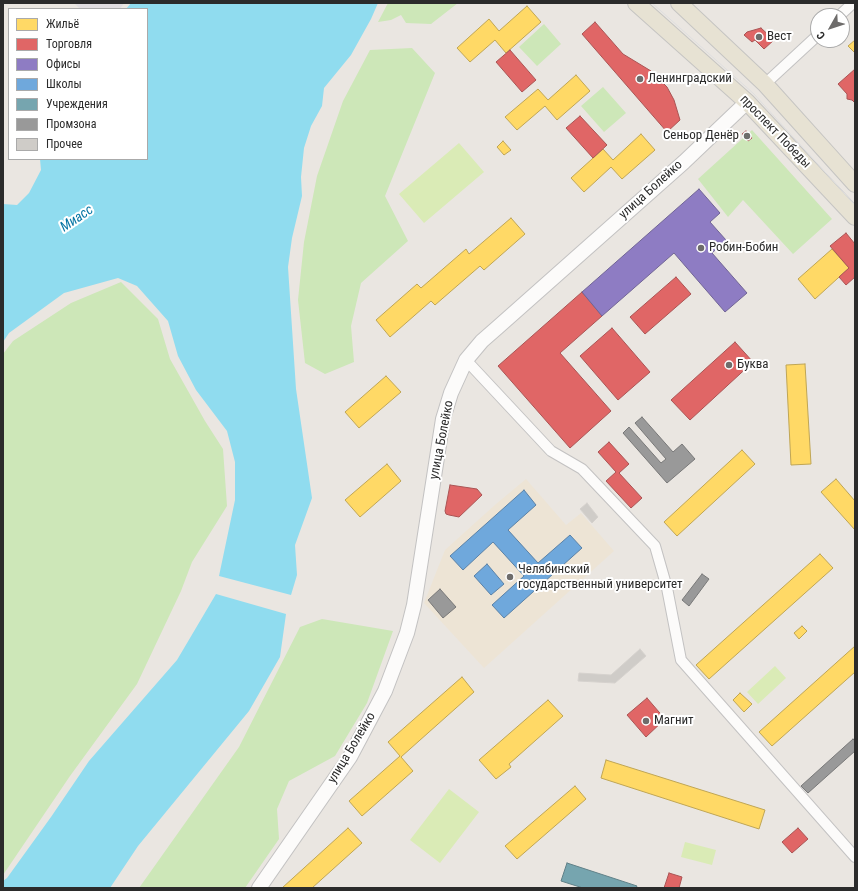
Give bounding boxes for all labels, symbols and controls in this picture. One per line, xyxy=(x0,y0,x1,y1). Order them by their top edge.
legend xyxy=(8,8,148,160)
north arrow xyxy=(810,8,850,48)
text: Жильё xyxy=(46,17,79,31)
place label: Вест xyxy=(767,29,792,45)
text: С xyxy=(814,29,828,42)
marker: Вест xyxy=(754,32,764,42)
text: Торговля xyxy=(46,37,92,51)
text: Офисы xyxy=(46,57,81,71)
place label: Ленинградский xyxy=(648,71,732,87)
marker: Ленинградский xyxy=(635,74,645,84)
text: Школы xyxy=(46,77,82,91)
street label: проспект Победы xyxy=(736,92,814,172)
text: Учреждения xyxy=(46,97,108,111)
text: Промзона xyxy=(46,117,96,131)
place label: Сеньор Денёр xyxy=(663,128,739,144)
marker: Сеньор Денёр xyxy=(742,131,752,141)
text: Прочее xyxy=(46,137,82,151)
street label: улица Болейко xyxy=(616,157,686,223)
water label: Миасс xyxy=(57,202,97,236)
place label: Робин-Бобин xyxy=(709,240,778,256)
marker: Робин-Бобин xyxy=(696,243,706,253)
place label: Буква xyxy=(737,357,769,373)
marker: Буква xyxy=(724,360,734,370)
street label: улица Болейко xyxy=(427,399,457,481)
place label: Челябинский государственный университет xyxy=(518,562,683,593)
marker: Челябинский государственный университет xyxy=(505,572,515,582)
street label: улица Болейко xyxy=(325,710,379,786)
place label: Магнит xyxy=(654,713,694,729)
marker: Магнит xyxy=(641,716,651,726)

